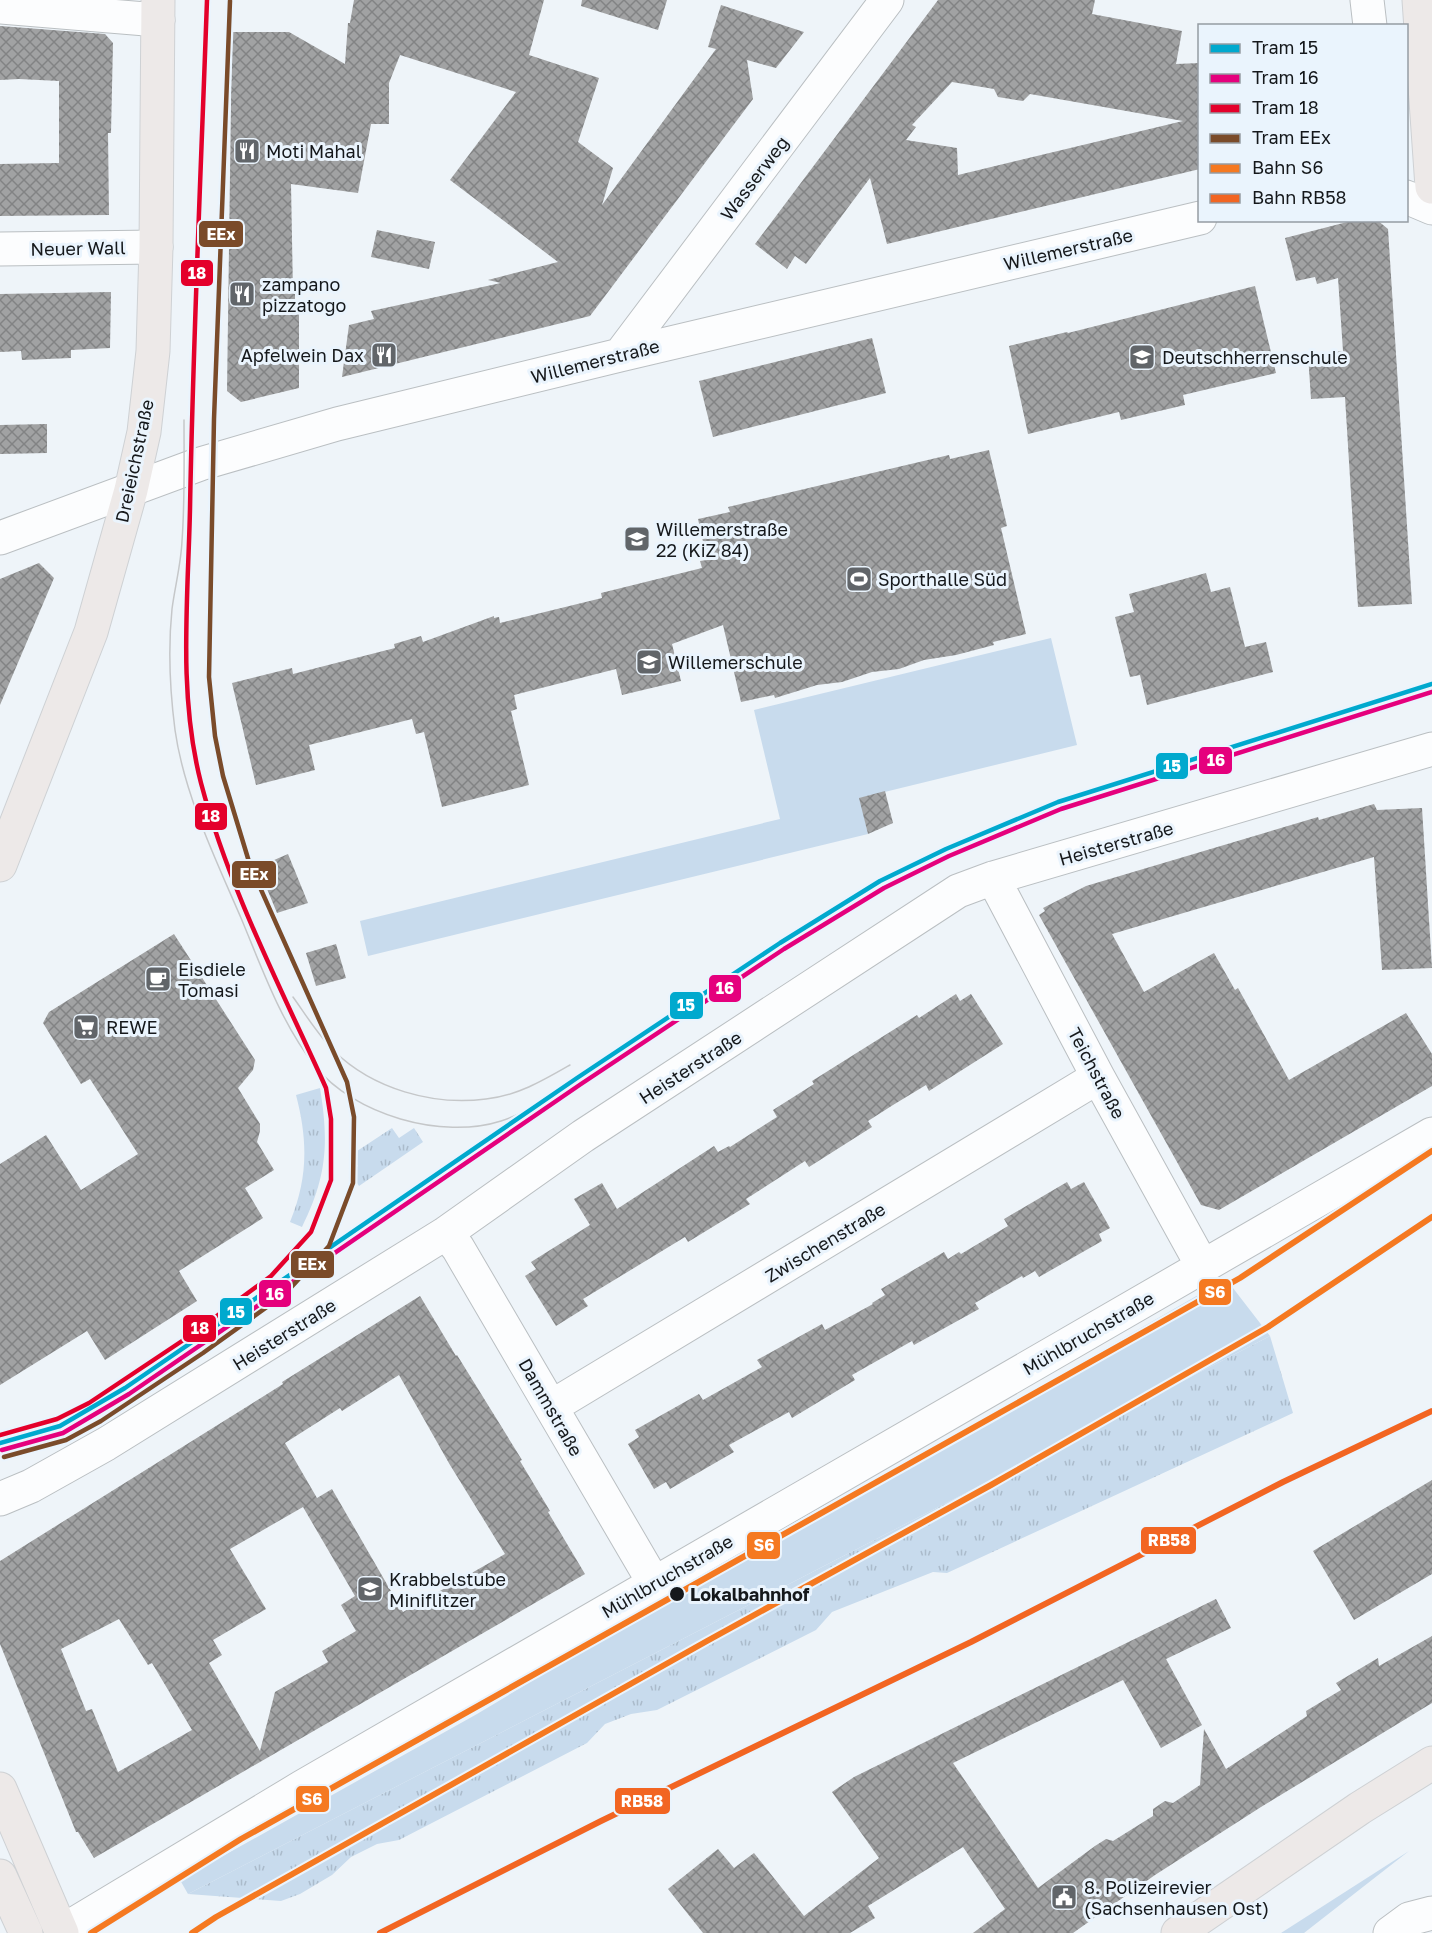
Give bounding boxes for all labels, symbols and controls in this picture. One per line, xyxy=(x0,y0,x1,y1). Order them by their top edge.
legend xyxy=(1198,24,1408,222)
text: Tram 15 xyxy=(1252,36,1318,58)
text: Tram 16 xyxy=(1252,66,1319,88)
text: Tram 18 xyxy=(1252,96,1319,118)
text: Tram EEx xyxy=(1252,126,1331,148)
street label: Wasserweg xyxy=(715,132,793,224)
restaurant icon: Moti Mahal xyxy=(232,136,262,166)
place label: Moti Mahal xyxy=(266,140,362,162)
text: Bahn S6 xyxy=(1252,156,1323,178)
text: Bahn RB58 xyxy=(1252,186,1347,208)
line badge: EEx xyxy=(198,220,244,248)
street label: Willemerstraße xyxy=(1001,223,1135,275)
text: EEx xyxy=(206,224,236,244)
street label: Neuer Wall xyxy=(30,236,126,260)
line badge: 18 xyxy=(180,259,214,287)
text: 18 xyxy=(188,263,206,283)
place label: zampano pizzatogo xyxy=(262,273,346,316)
restaurant icon: zampano pizzatogo xyxy=(227,279,257,309)
street label: Willemerstraße xyxy=(528,334,662,388)
restaurant icon: Apfelwein Dax xyxy=(369,340,399,370)
school or university icon: Deutschherrenschule xyxy=(1127,342,1157,372)
place label: Apfelwein Dax xyxy=(241,344,364,366)
place label: Deutschherrenschule xyxy=(1162,346,1348,368)
street label: Dreieichstraße xyxy=(110,397,158,525)
place label: Willemerstraße 22 (KiZ 84) xyxy=(656,518,788,561)
school or university icon: Willemerstraße 22 (KiZ 84) xyxy=(622,524,652,554)
sports icon: Sporthalle Süd xyxy=(844,564,874,594)
place label: Sporthalle Süd xyxy=(878,568,1007,590)
school or university icon: Willemerschule xyxy=(634,647,664,677)
place label: Willemerschule xyxy=(668,651,803,673)
line badge: 16 xyxy=(1198,746,1233,775)
text: 16 xyxy=(1207,750,1225,770)
line badge: 15 xyxy=(1155,752,1189,780)
text: 15 xyxy=(1163,756,1181,776)
line badge: 18 xyxy=(194,802,228,831)
text: 18 xyxy=(202,806,220,826)
street label: Heisterstraße xyxy=(1056,816,1176,870)
line badge: EEx xyxy=(231,860,277,889)
text: EEx xyxy=(239,864,269,884)
place label: Eisdiele Tomasi xyxy=(178,958,246,1001)
cafe icon: Eisdiele Tomasi xyxy=(143,964,173,994)
line badge: 16 xyxy=(708,974,742,1003)
text: 16 xyxy=(716,978,734,998)
line badge: 15 xyxy=(669,991,704,1020)
text: 15 xyxy=(677,995,695,1015)
supermarket icon: REWE xyxy=(71,1012,101,1042)
place label: REWE xyxy=(106,1016,157,1038)
street label: Teichstraße xyxy=(1064,1024,1130,1122)
street label: Heisterstraße xyxy=(635,1026,745,1108)
street label: Zwischenstraße xyxy=(761,1197,889,1287)
line badge: EEx xyxy=(290,1250,335,1279)
text: EEx xyxy=(297,1254,327,1274)
line badge: S6 xyxy=(1198,1278,1232,1306)
line badge: 16 xyxy=(258,1279,292,1308)
text: S6 xyxy=(1205,1282,1225,1302)
text: 16 xyxy=(266,1284,284,1304)
street label: Mühlbruchstraße xyxy=(1019,1287,1157,1379)
street label: Heisterstraße xyxy=(228,1293,340,1375)
line badge: 15 xyxy=(219,1297,253,1326)
text: 15 xyxy=(227,1302,245,1322)
line badge: 18 xyxy=(182,1314,217,1343)
text: 18 xyxy=(191,1318,209,1338)
street label: Dammstraße xyxy=(514,1354,588,1460)
line badge: RB58 xyxy=(1140,1526,1197,1555)
street label: Mühlbruchstraße xyxy=(598,1530,736,1622)
text: RB58 xyxy=(1148,1530,1190,1550)
line badge: S6 xyxy=(746,1531,781,1560)
text: S6 xyxy=(754,1535,774,1555)
place label: Krabbelstube Miniflitzer xyxy=(389,1568,506,1611)
school or university icon: Krabbelstube Miniflitzer xyxy=(355,1574,385,1604)
place label: Lokalbahnhof xyxy=(690,1583,810,1605)
marker: Lokalbahnhof xyxy=(668,1585,686,1603)
line badge: S6 xyxy=(295,1785,330,1813)
line badge: RB58 xyxy=(614,1787,671,1815)
text: S6 xyxy=(302,1789,322,1809)
text: RB58 xyxy=(621,1791,663,1811)
place label: 8. Polizeirevier (Sachsenhausen Ost) xyxy=(1084,1876,1269,1919)
public building icon: 8. Polizeirevier (Sachsenhausen Ost) xyxy=(1049,1882,1079,1912)

